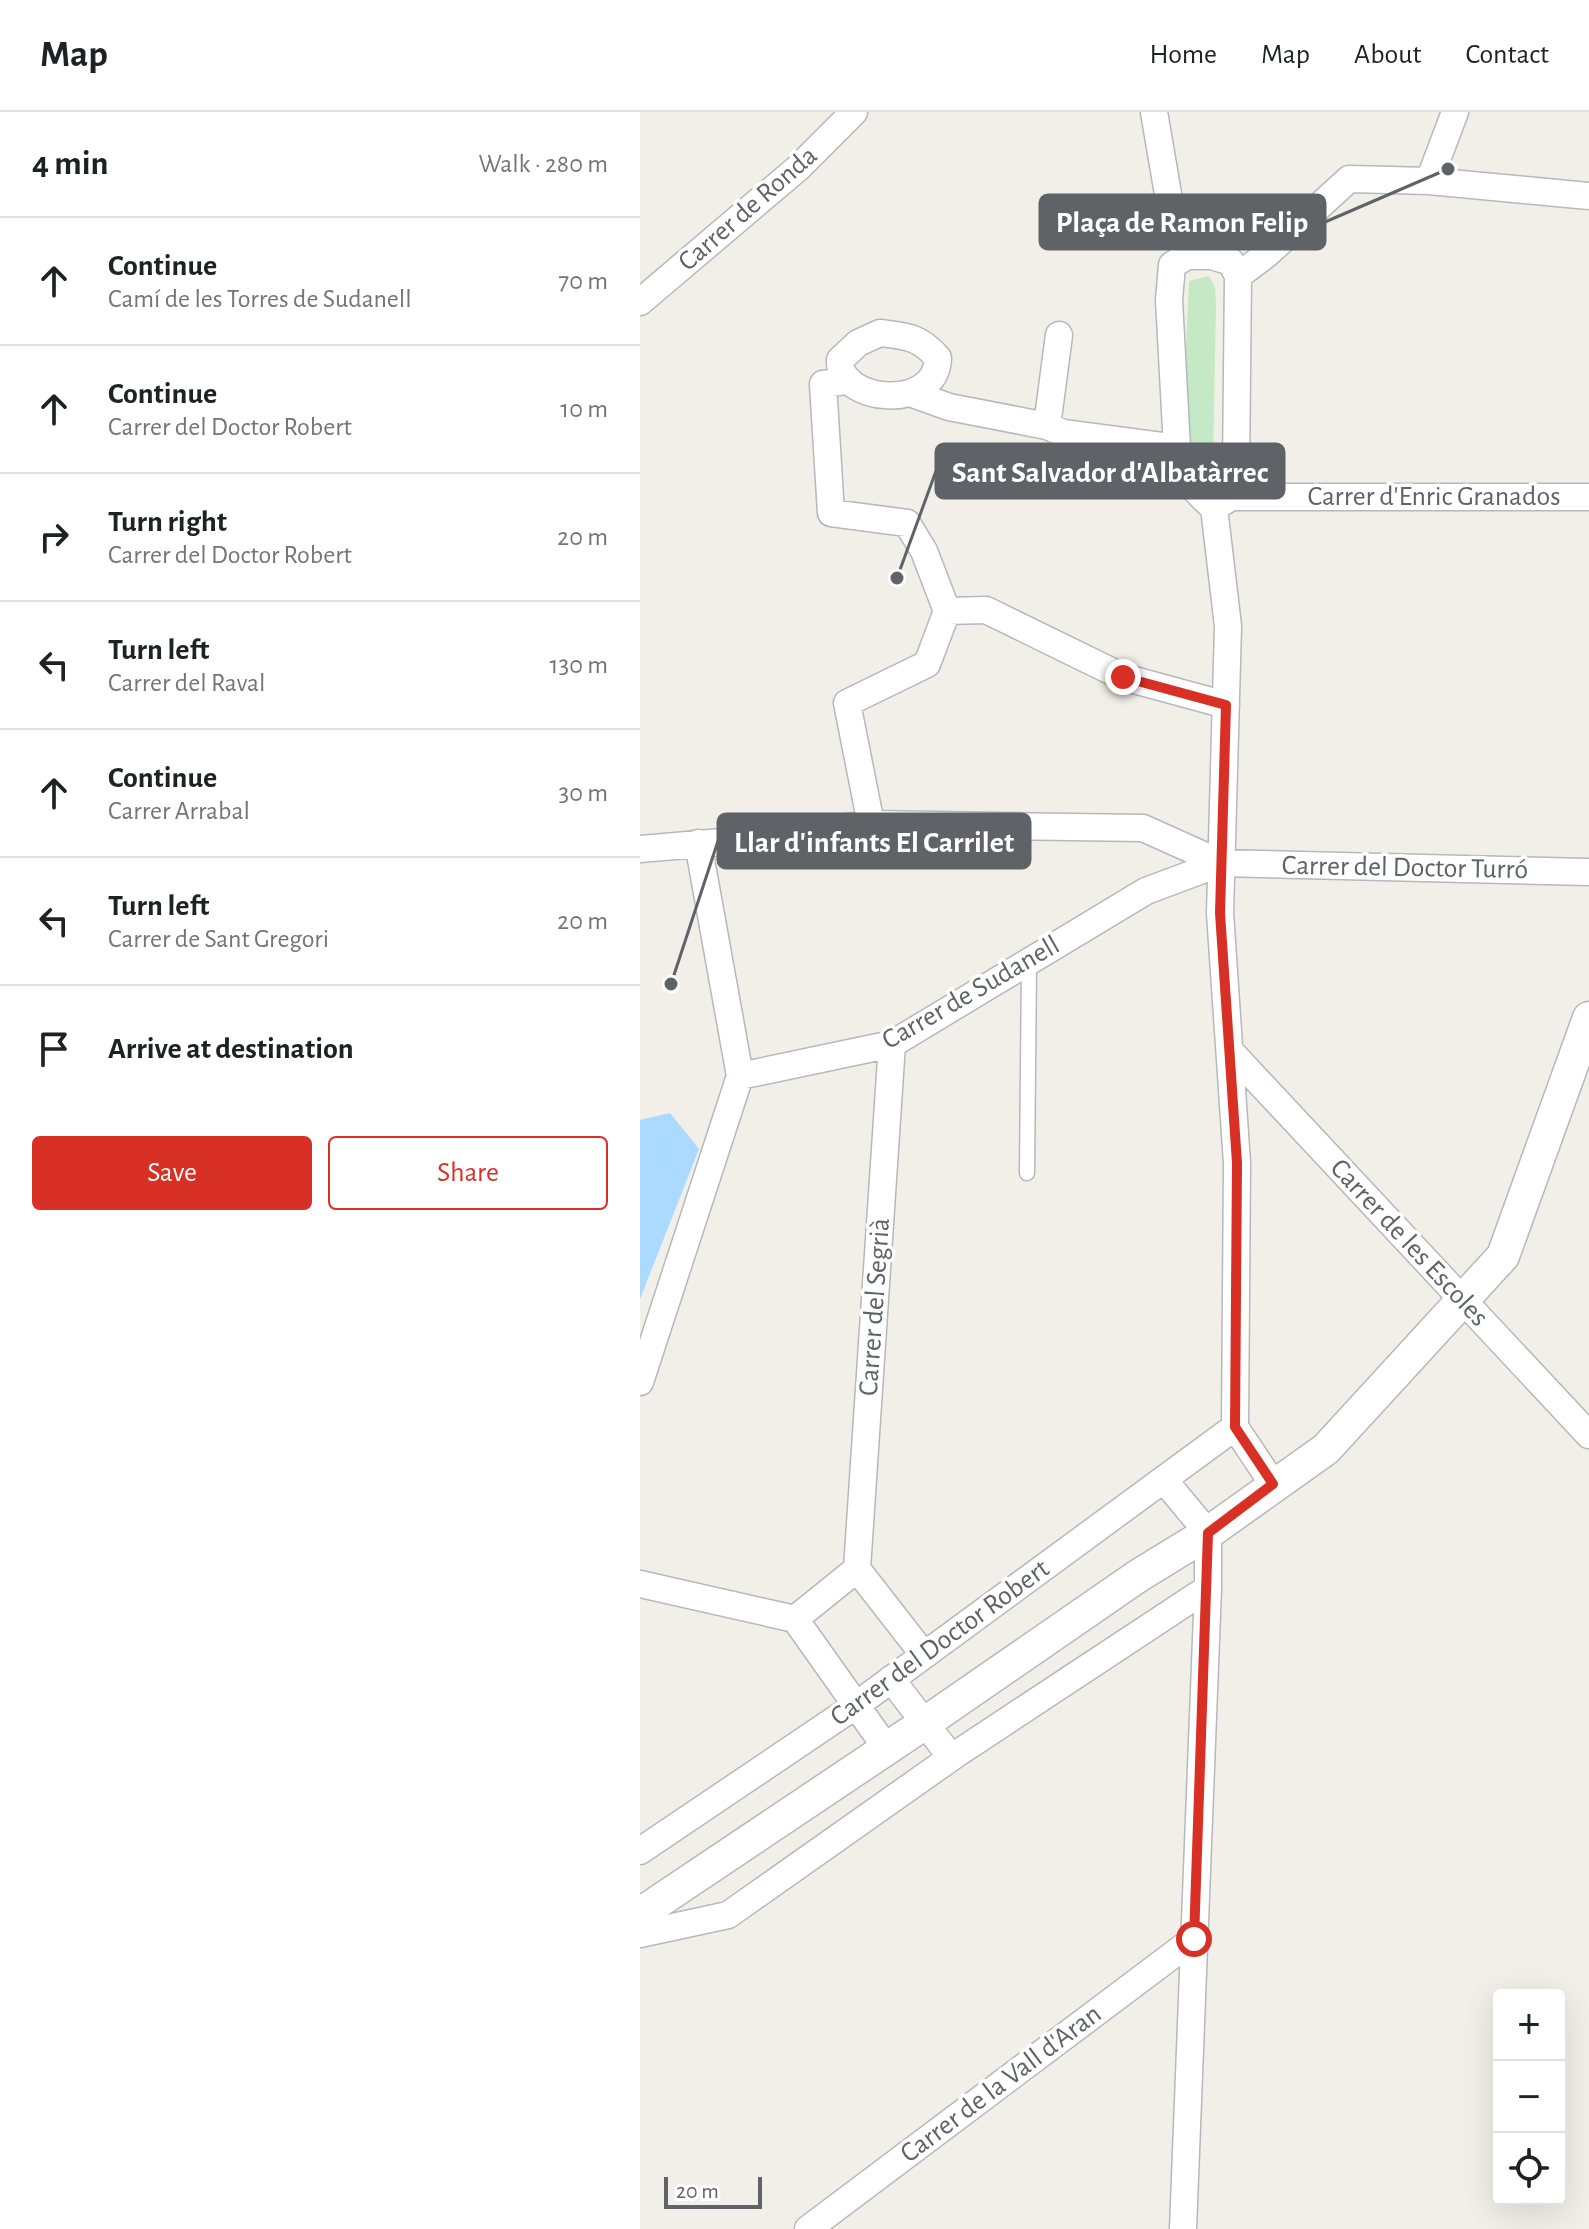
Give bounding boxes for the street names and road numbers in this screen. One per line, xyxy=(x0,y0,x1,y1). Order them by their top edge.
street label: Carrer de Ronda xyxy=(673,141,823,277)
street label: Carrer d'Enric Granados xyxy=(1307,483,1561,511)
street label: Carrer del Doctor Turró xyxy=(1282,852,1528,884)
street label: Carrer de Sudanell xyxy=(878,931,1064,1055)
street label: Carrer de les Escoles xyxy=(1325,1154,1493,1332)
street label: Carrer del Segrià xyxy=(855,1217,895,1397)
street label: Carrer del Doctor Robert xyxy=(826,1554,1055,1732)
street label: Carrer de la Vall d'Aran xyxy=(895,2000,1107,2168)

